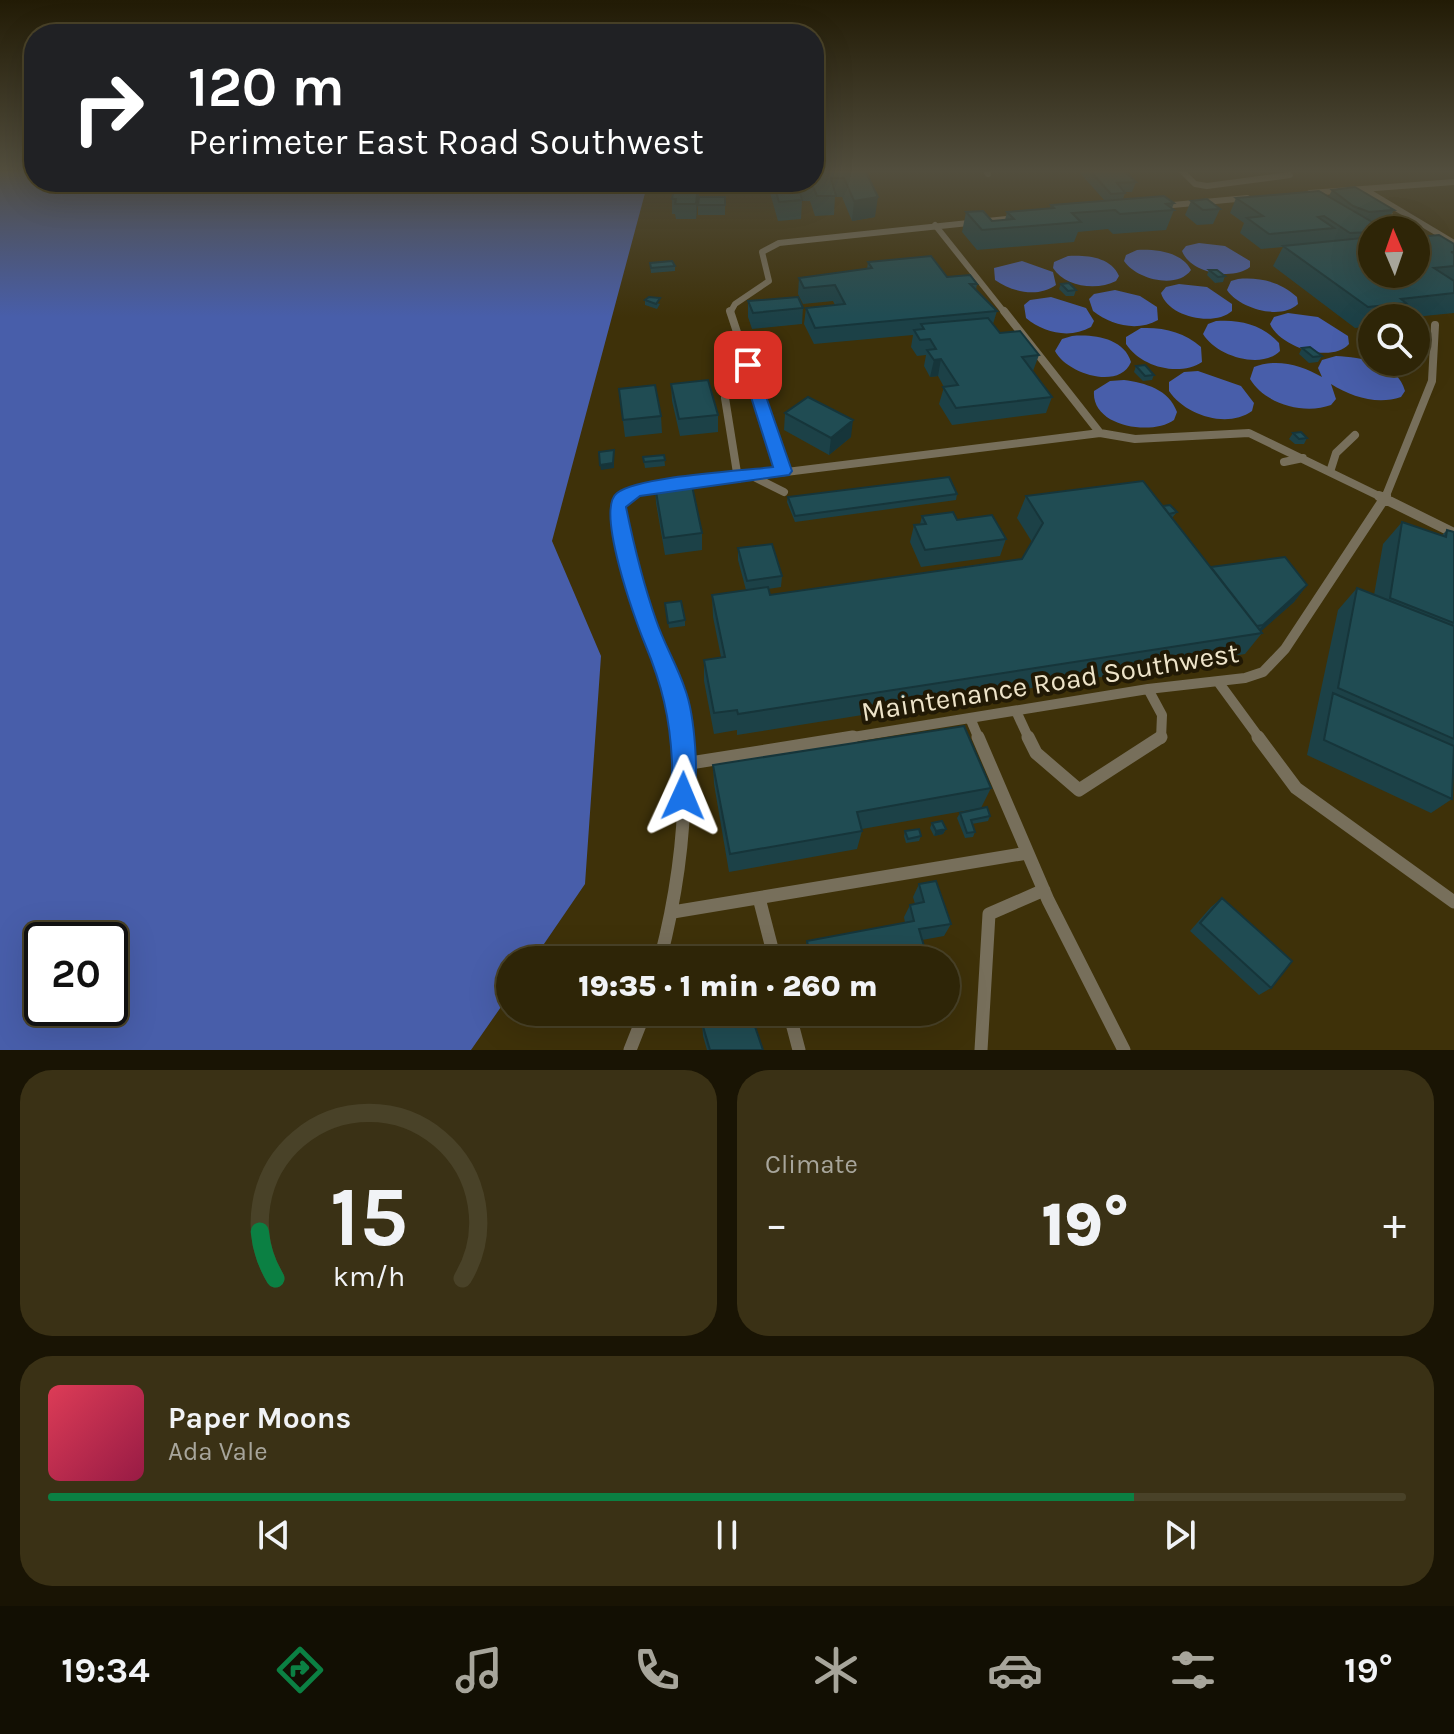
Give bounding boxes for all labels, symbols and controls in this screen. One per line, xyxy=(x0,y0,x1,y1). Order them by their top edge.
text: 120 m xyxy=(188,54,345,119)
icon: right xyxy=(56,56,160,160)
text: Perimeter East Road Southwest xyxy=(188,121,704,163)
north arrow xyxy=(1358,216,1430,288)
map controls xyxy=(1358,216,1430,376)
button: search xyxy=(1358,304,1430,376)
pin xyxy=(714,331,782,399)
icon: arrive xyxy=(726,343,770,387)
street label: Maintenance Road Southwest xyxy=(859,636,1241,728)
position arrow xyxy=(641,754,725,838)
speed limit sign: 20 xyxy=(24,922,128,1026)
text: 19:35 · 1 min · 260 m xyxy=(578,968,878,1004)
text: Climate xyxy=(765,1149,858,1180)
text: 15 xyxy=(329,1169,408,1266)
text: 19° xyxy=(1042,1190,1129,1260)
text: − xyxy=(765,1199,788,1250)
text: + xyxy=(1383,1199,1406,1250)
text: km/h xyxy=(332,1260,405,1293)
text: Paper Moons xyxy=(168,1400,351,1436)
text: Ada Vale xyxy=(168,1436,268,1467)
icon: previous xyxy=(252,1513,296,1557)
icon: pause xyxy=(705,1513,749,1557)
icon: next xyxy=(1158,1513,1202,1557)
icon: directions xyxy=(272,1642,328,1698)
icon: music xyxy=(451,1642,507,1698)
icon: phone xyxy=(629,1642,685,1698)
icon: climate xyxy=(808,1642,864,1698)
icon: car xyxy=(987,1642,1043,1698)
icon: filters xyxy=(1165,1642,1221,1698)
text: 19:34 xyxy=(61,1649,150,1691)
text: 19° xyxy=(1344,1649,1393,1691)

